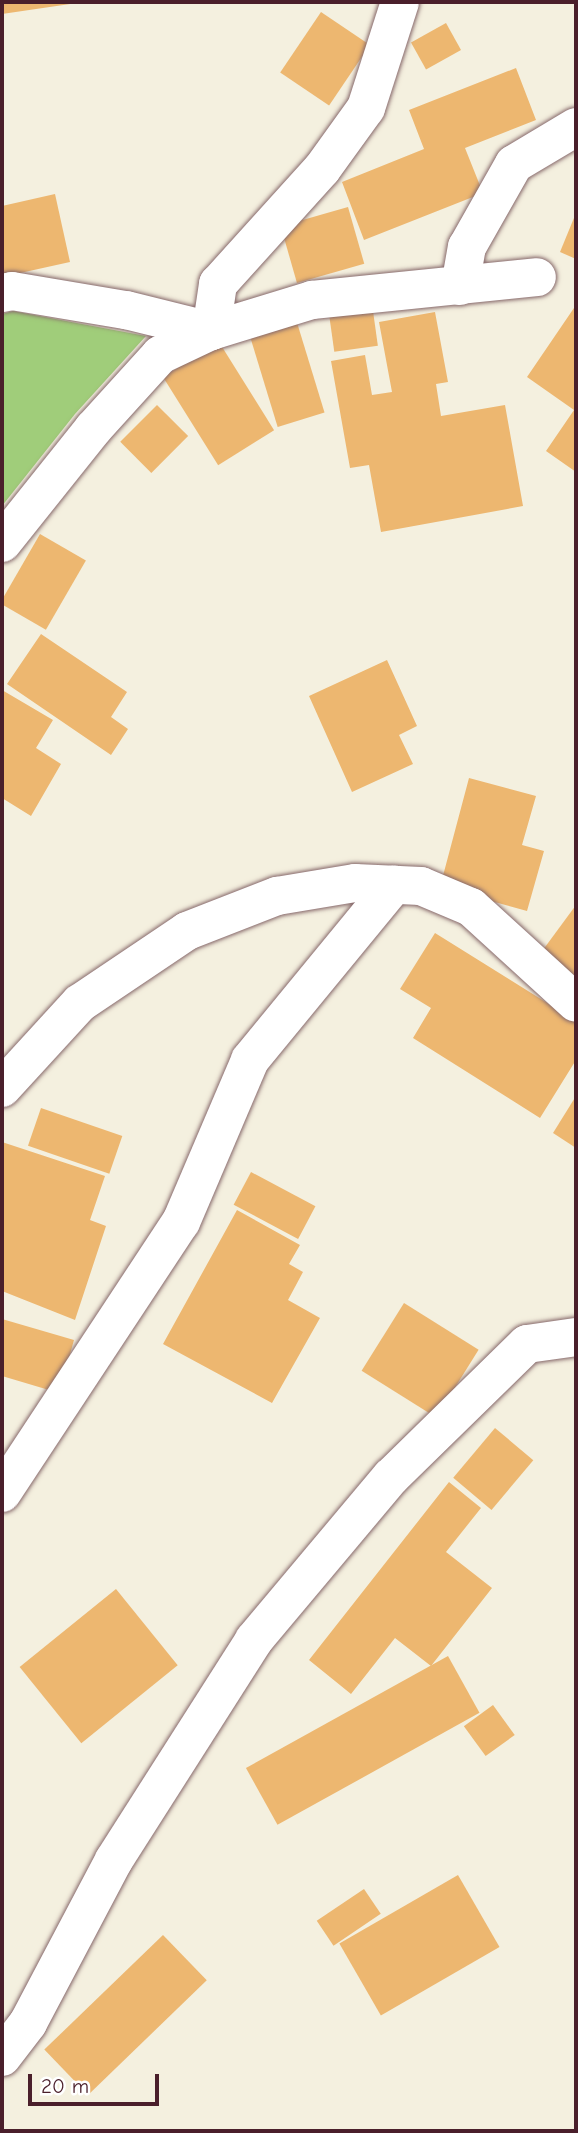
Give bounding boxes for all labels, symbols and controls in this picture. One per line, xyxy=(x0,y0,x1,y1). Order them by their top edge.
scale bar xyxy=(32,2060,163,2104)
text: 20 m xyxy=(41,2074,89,2098)

